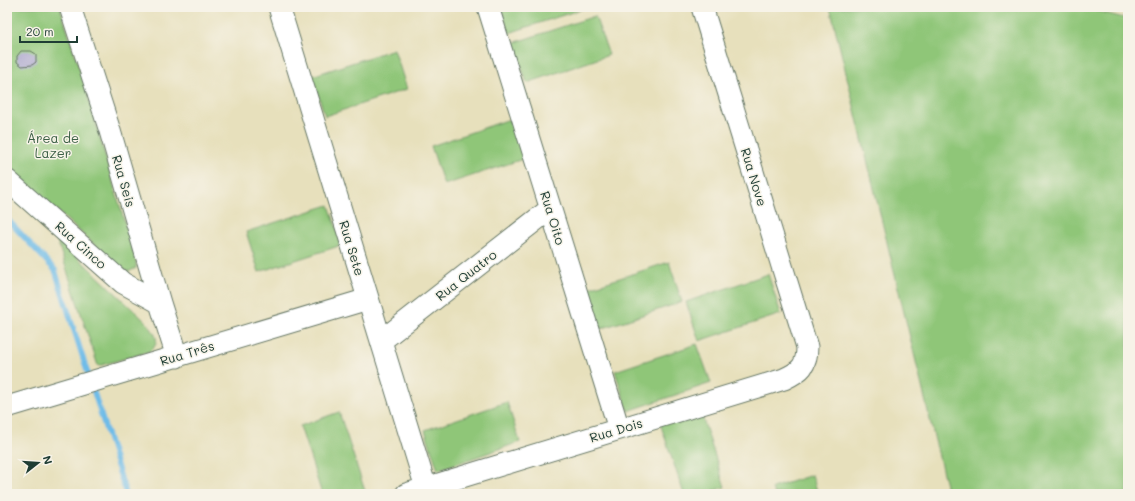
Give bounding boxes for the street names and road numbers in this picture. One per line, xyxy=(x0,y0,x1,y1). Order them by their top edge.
street label: Rua Nove xyxy=(738,146,771,208)
street label: Rua Seis xyxy=(109,153,140,209)
street label: Rua Oito xyxy=(537,189,570,247)
street label: Rua Cinco xyxy=(52,217,111,272)
street label: Rua Sete xyxy=(336,218,369,278)
street label: Rua Quatro xyxy=(432,245,500,304)
street label: Rua Três xyxy=(158,336,216,369)
street label: Rua Dois xyxy=(587,413,644,446)

